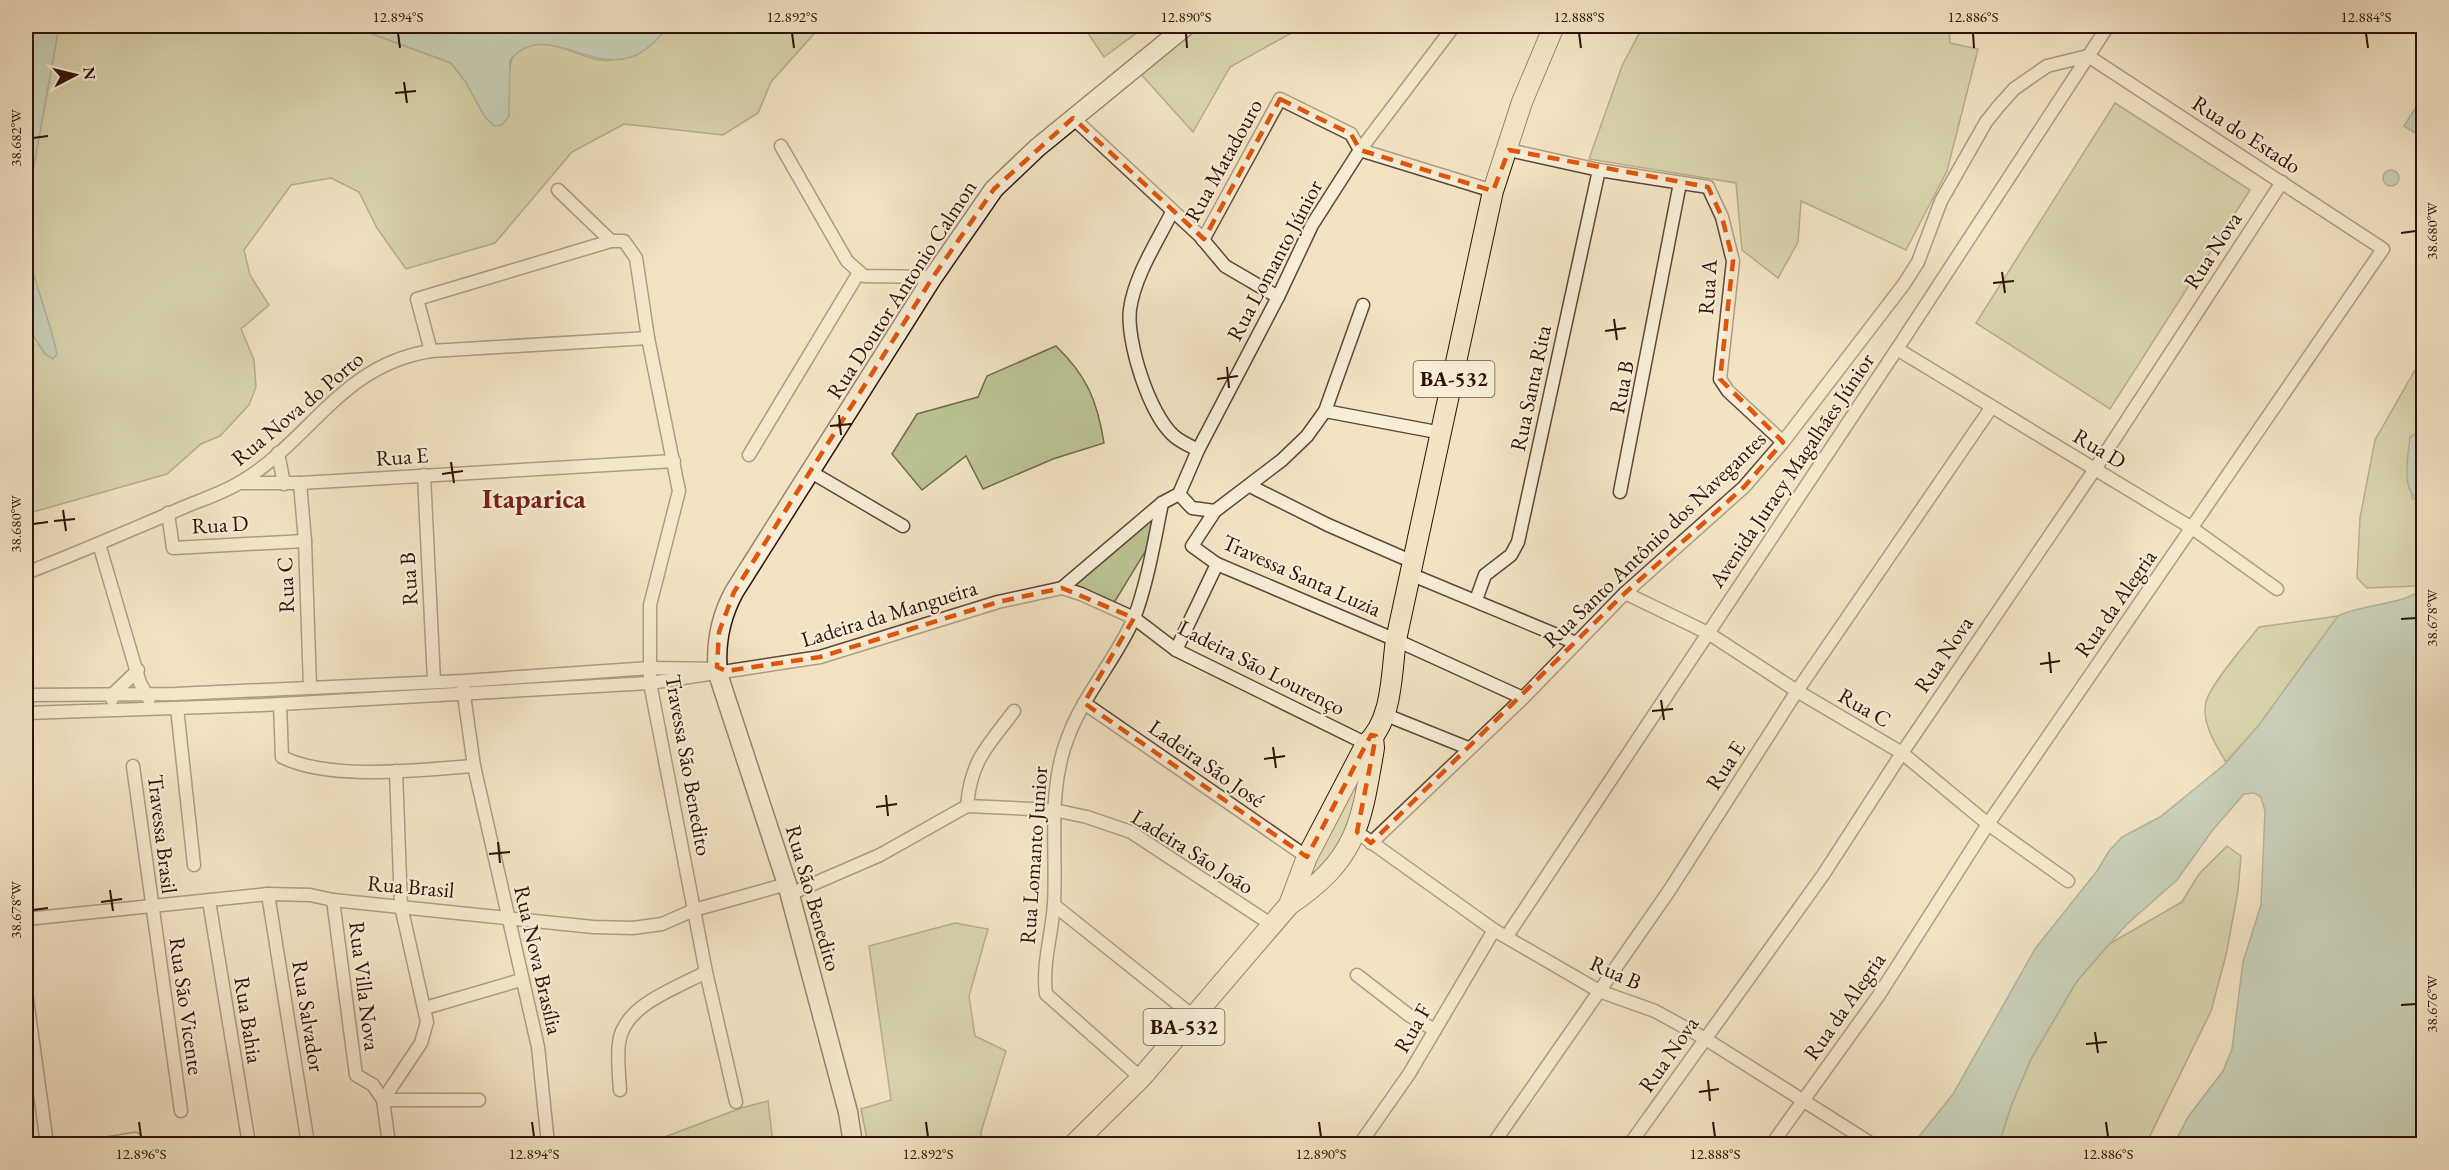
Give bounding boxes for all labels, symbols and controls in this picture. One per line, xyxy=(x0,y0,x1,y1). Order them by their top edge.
text: 12.894°S xyxy=(373,7,423,26)
text: 12.892°S xyxy=(767,7,817,26)
text: 12.890°S xyxy=(1161,7,1211,26)
text: 12.888°S xyxy=(1554,7,1604,26)
text: 12.886°S xyxy=(1948,7,1998,26)
text: 12.884°S xyxy=(2341,7,2391,26)
north arrow xyxy=(45,45,105,105)
text: N xyxy=(78,66,101,81)
street label: Rua do Estado xyxy=(2187,88,2307,180)
street label: Rua Matadouro xyxy=(1178,94,1269,227)
text: 38.682°W xyxy=(6,109,25,167)
street label: Rua Doutor Antonio Calmon xyxy=(820,174,983,404)
street label: Rua Lomanto Júnior xyxy=(1220,174,1329,346)
text: 38.680°W xyxy=(2422,202,2441,260)
street label: Rua Nova xyxy=(2177,206,2248,294)
street label: Rua A xyxy=(1691,257,1724,316)
street label: Rua Santa Rita xyxy=(1503,322,1558,454)
street label: Rua Nova do Porto xyxy=(225,344,370,472)
street label: Avenida Juracy Magalhães Júnior xyxy=(1701,347,1881,594)
street label: Rua B xyxy=(1602,358,1641,416)
road number: BA-532 xyxy=(1414,361,1494,397)
street label: Rua D xyxy=(2068,421,2132,476)
street label: Rua Santo Antônio dos Navegantes xyxy=(1536,425,1772,654)
street label: Rua E xyxy=(375,440,429,473)
district label: Itaparica xyxy=(482,480,587,516)
text: 38.680°W xyxy=(6,495,25,553)
street label: Rua D xyxy=(191,509,249,540)
street label: Travessa Santa Luzia xyxy=(1218,527,1386,624)
street label: Rua da Alegria xyxy=(2068,544,2163,663)
street label: Rua B xyxy=(393,551,424,606)
street label: Rua C xyxy=(270,556,301,614)
street label: Ladeira da Mangueira xyxy=(798,573,981,654)
text: 38.678°W xyxy=(2422,589,2441,647)
street label: Rua Nova xyxy=(1907,610,1980,698)
street label: Ladeira São Lourenço xyxy=(1173,613,1350,722)
street label: Travessa São Benedito xyxy=(658,672,719,858)
street label: Rua C xyxy=(1833,681,1896,734)
street label: Ladeira São José xyxy=(1143,713,1271,814)
street label: Rua E xyxy=(1699,735,1752,795)
street label: Rua Lomanto Junior xyxy=(1013,764,1054,945)
street label: Travessa Brasil xyxy=(141,773,184,895)
street label: Ladeira São João xyxy=(1126,802,1260,901)
street label: Rua São Benedito xyxy=(779,822,848,975)
street label: Rua Brasil xyxy=(366,868,456,905)
text: 38.678°W xyxy=(6,881,25,939)
street label: Rua Nova Brasília xyxy=(507,883,570,1038)
street label: Rua Villa Nova xyxy=(342,920,387,1053)
street label: Rua São Vicente xyxy=(162,935,211,1077)
street label: Rua da Alegria xyxy=(1797,947,1892,1066)
street label: Rua B xyxy=(1586,948,1646,997)
street label: Rua Salvador xyxy=(285,958,332,1074)
street label: Rua Bahia xyxy=(227,975,270,1066)
text: 38.676°W xyxy=(2422,975,2441,1033)
street label: Rua F xyxy=(1387,999,1438,1058)
road number: BA-532 xyxy=(1144,1009,1224,1045)
street label: Rua Nova xyxy=(1632,1010,1705,1098)
text: 12.896°S xyxy=(116,1144,166,1163)
text: 12.894°S xyxy=(509,1144,559,1163)
text: 12.892°S xyxy=(903,1144,953,1163)
text: 12.890°S xyxy=(1296,1144,1346,1163)
text: 12.888°S xyxy=(1690,1144,1740,1163)
text: 12.886°S xyxy=(2083,1144,2133,1163)

